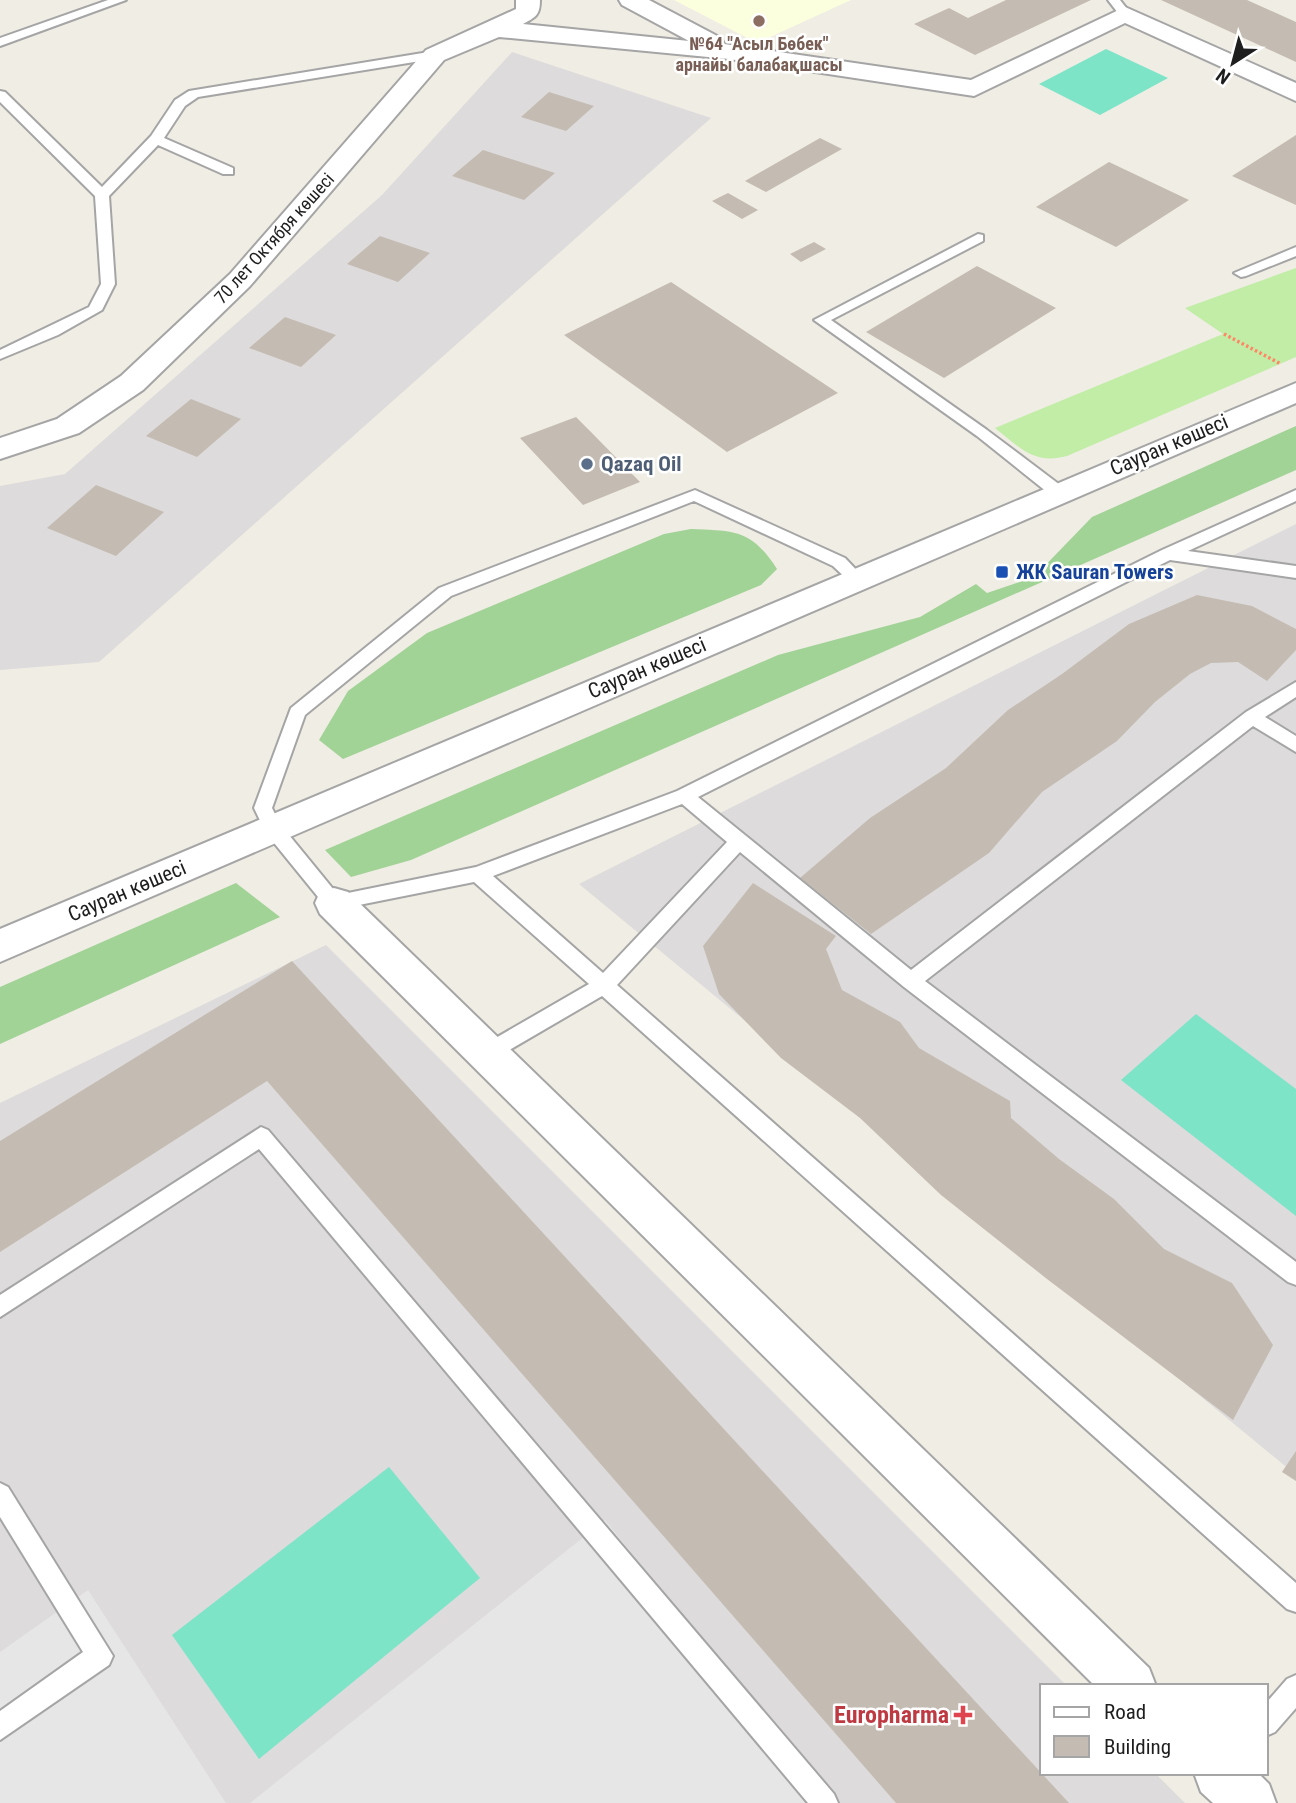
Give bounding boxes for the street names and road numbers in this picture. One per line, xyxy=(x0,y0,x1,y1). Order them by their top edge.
street label: 70 лет Октября көшесі xyxy=(210,168,338,308)
street label: Сауран көшесі xyxy=(1106,409,1232,481)
street label: Сауран көшесі xyxy=(584,632,710,704)
street label: Сауран көшесі xyxy=(64,855,190,927)

